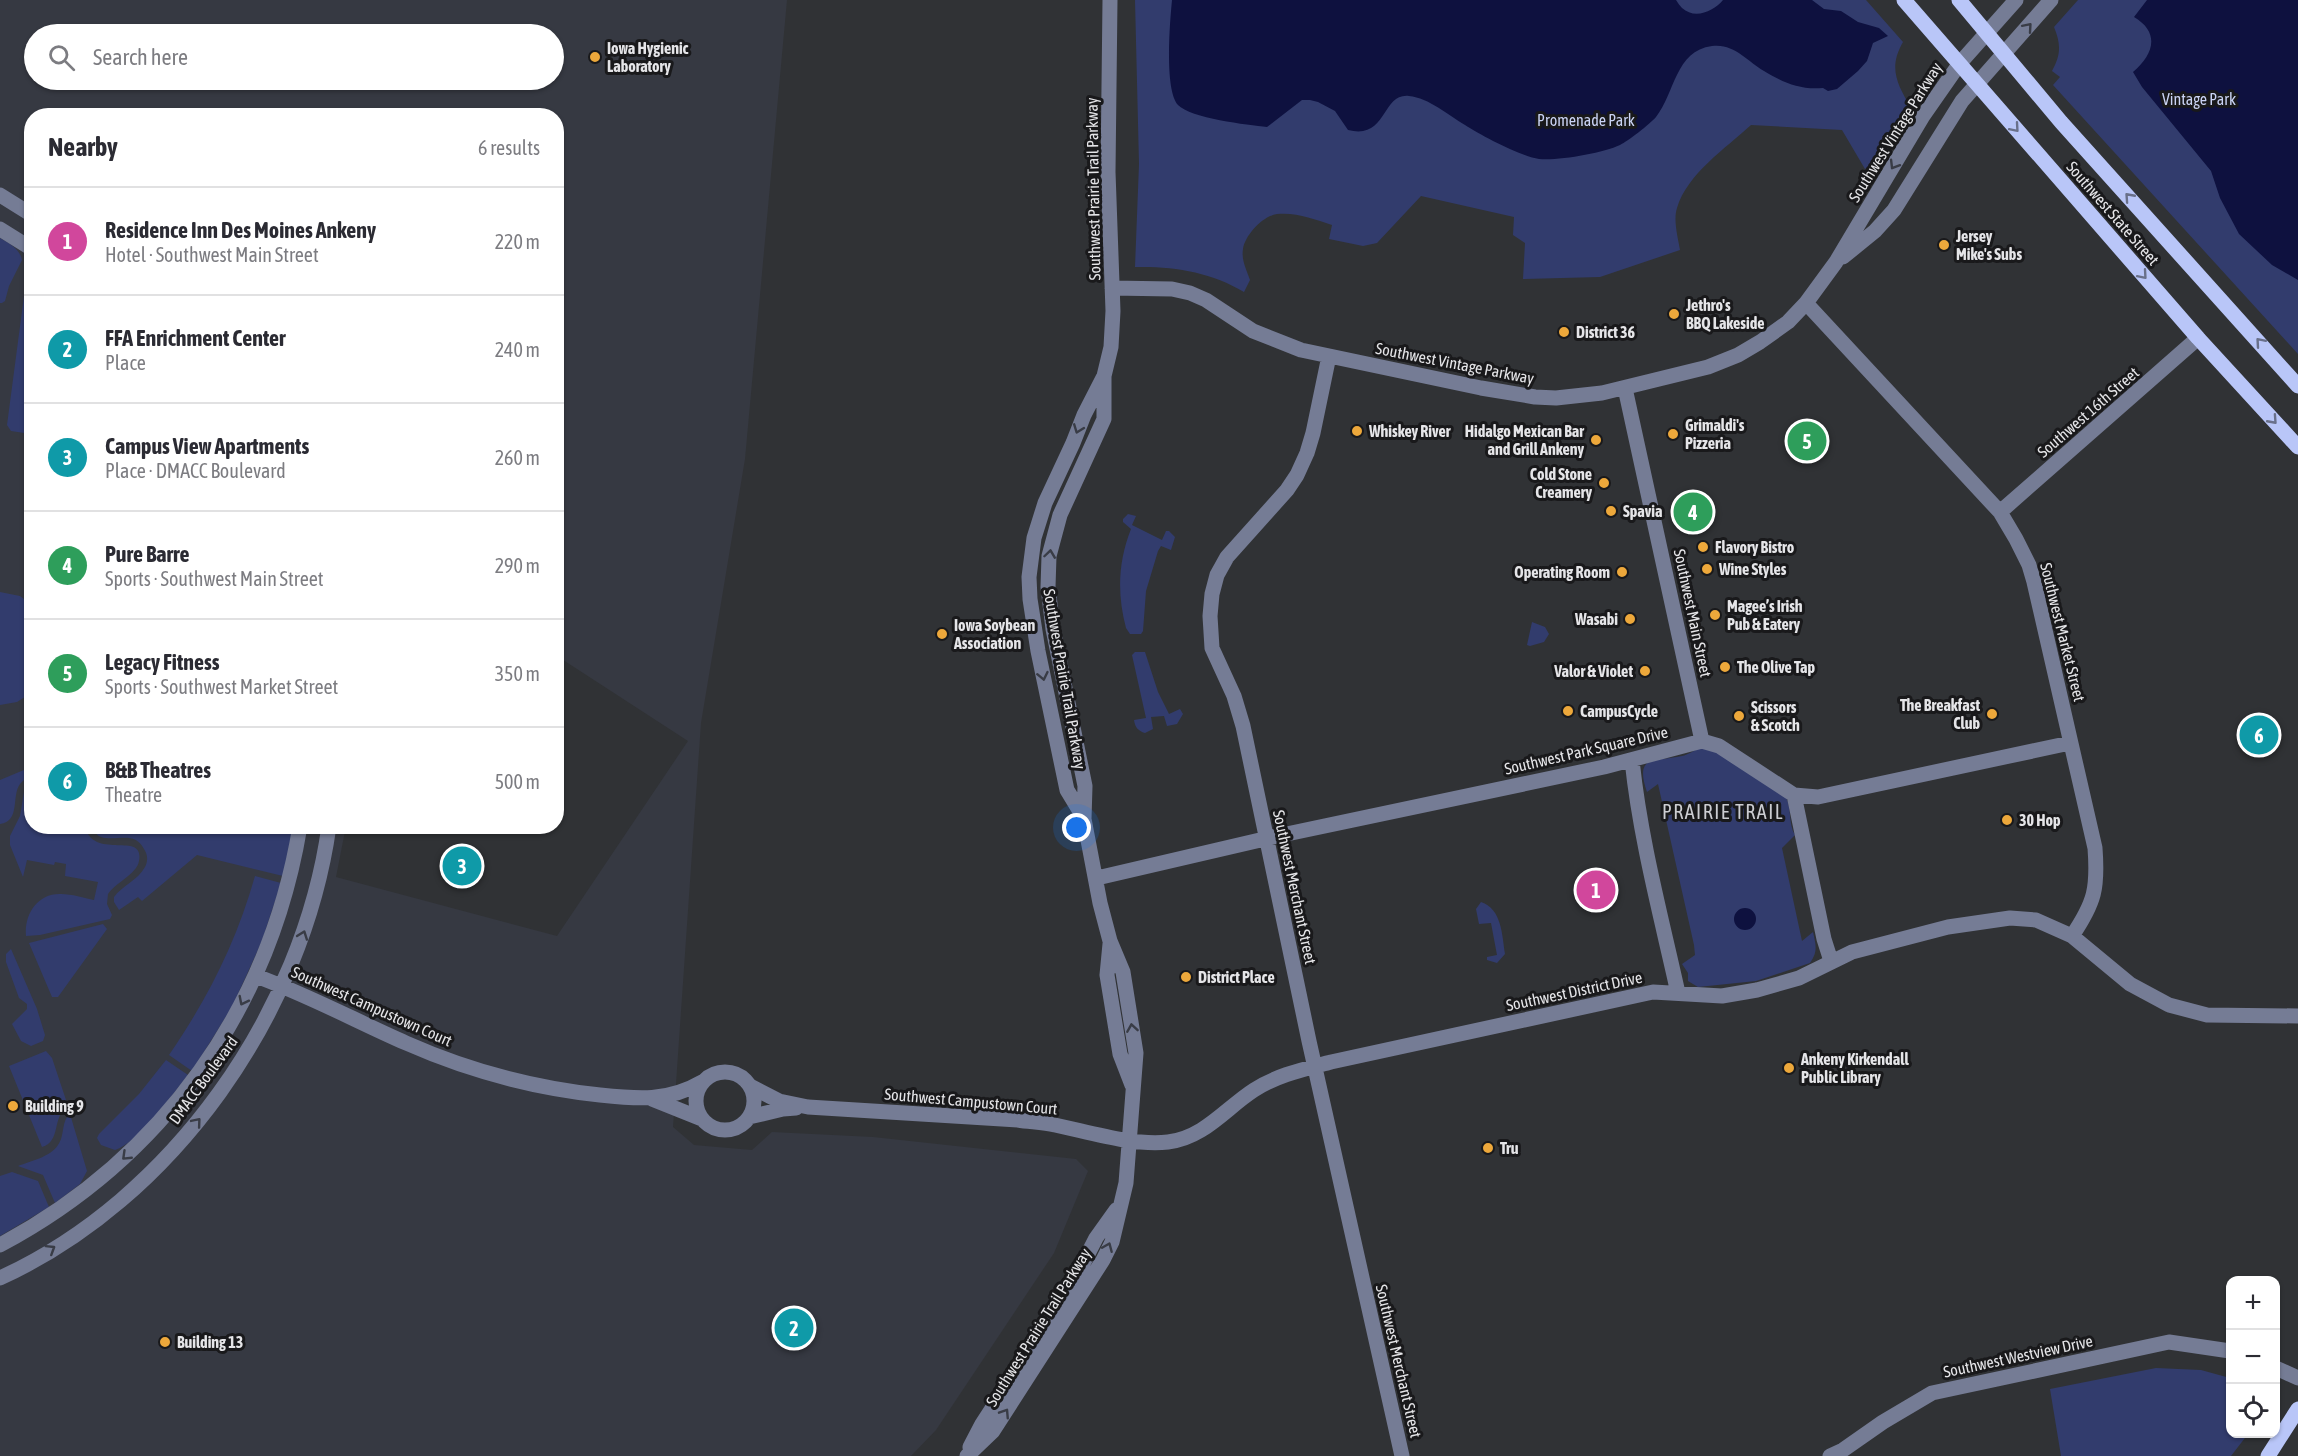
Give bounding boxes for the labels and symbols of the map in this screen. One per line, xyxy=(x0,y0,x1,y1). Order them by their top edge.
one-way arrow xyxy=(2021,23,2032,34)
place label: Iowa Hygienic Laboratory xyxy=(607,39,689,75)
marker: Iowa Hygienic Laboratory xyxy=(588,50,602,64)
street label: Southwest Vintage Parkway xyxy=(1845,59,1946,206)
park label: Vintage Park xyxy=(2162,90,2236,109)
street label: Southwest Prairie Trail Parkway xyxy=(1082,97,1105,281)
park label: Promenade Park xyxy=(1537,111,1635,129)
one-way arrow xyxy=(2008,121,2019,131)
street label: Southwest State Street xyxy=(2063,158,2163,269)
one-way arrow xyxy=(1890,159,1902,169)
one-way arrow xyxy=(2125,193,2136,204)
place label: Jersey Mike's Subs xyxy=(1955,227,2022,263)
marker: Jersey Mike's Subs xyxy=(1937,238,1951,252)
one-way arrow xyxy=(2136,268,2147,279)
place label: Jethro's BBQ Lakeside xyxy=(1685,296,1765,332)
marker: Jethro's BBQ Lakeside xyxy=(1667,307,1681,321)
place label: District 36 xyxy=(1576,323,1636,341)
marker: District 36 xyxy=(1557,325,1571,339)
one-way arrow xyxy=(2256,338,2267,349)
street label: Southwest Vintage Parkway xyxy=(1374,339,1536,388)
street label: Southwest 16th Street xyxy=(2034,363,2143,461)
one-way arrow xyxy=(2266,413,2277,424)
place label: Grimaldi's Pizzeria xyxy=(1685,416,1745,452)
pin: 5 xyxy=(1788,418,1826,464)
place label: Whiskey River xyxy=(1368,422,1451,440)
place label: Hidalgo Mexican Bar and Grill Ankeny xyxy=(1465,422,1584,458)
one-way arrow xyxy=(1073,423,1086,434)
marker: Whiskey River xyxy=(1350,424,1364,438)
marker: Grimaldi's Pizzeria xyxy=(1666,427,1680,441)
marker: Hidalgo Mexican Bar and Grill Ankeny xyxy=(1589,433,1603,447)
place label: Cold Stone Creamery xyxy=(1530,465,1592,501)
marker: Cold Stone Creamery xyxy=(1597,476,1611,490)
pin: 4 xyxy=(1674,490,1712,534)
place label: Spavia xyxy=(1623,502,1662,520)
marker: Spavia xyxy=(1604,504,1618,518)
place label: Flavory Bistro xyxy=(1715,538,1795,556)
marker: Flavory Bistro xyxy=(1696,540,1710,554)
street label: Southwest Main Street xyxy=(1671,547,1715,679)
one-way arrow xyxy=(1044,550,1056,559)
place label: Wine Styles xyxy=(1718,560,1787,578)
street label: Southwest Market Street xyxy=(2037,561,2089,704)
marker: Wine Styles xyxy=(1700,562,1714,576)
place label: Operating Room xyxy=(1514,563,1610,581)
marker: Operating Room xyxy=(1615,565,1629,579)
street label: Southwest Prairie Trail Parkway xyxy=(1039,587,1090,771)
place label: Magee’s Irish Pub & Eatery xyxy=(1727,597,1803,633)
marker: Magee’s Irish Pub & Eatery xyxy=(1708,608,1722,622)
place label: Wasabi xyxy=(1574,610,1618,628)
marker: Wasabi xyxy=(1623,612,1637,626)
place label: Iowa Soybean Association xyxy=(953,616,1035,652)
marker: Iowa Soybean Association xyxy=(935,627,949,641)
place label: The Olive Tap xyxy=(1737,658,1815,676)
marker: The Olive Tap xyxy=(1718,660,1732,674)
place label: Valor & Violet xyxy=(1553,662,1633,680)
marker: Valor & Violet xyxy=(1638,664,1652,678)
one-way arrow xyxy=(1036,671,1049,681)
place label: The Breakfast Club xyxy=(1900,696,1980,732)
place label: Scissors & Scotch xyxy=(1751,698,1800,734)
place label: CampusCycle xyxy=(1580,702,1658,720)
marker: CampusCycle xyxy=(1561,704,1575,718)
marker: The Breakfast Club xyxy=(1985,707,1999,721)
marker: Scissors & Scotch xyxy=(1732,709,1746,723)
pin: 6 xyxy=(2240,712,2278,758)
street label: Southwest Park Square Drive xyxy=(1503,722,1670,779)
district label: PRAIRIE TRAIL xyxy=(1662,800,1784,823)
street label: Southwest Merchant Street xyxy=(1270,808,1320,966)
place label: 30 Hop xyxy=(2019,811,2061,829)
your location xyxy=(1062,813,1091,842)
marker: 30 Hop xyxy=(2000,813,2014,827)
pin: 3 xyxy=(442,844,482,888)
pin: 1 xyxy=(1576,868,1616,912)
one-way arrow xyxy=(295,930,308,941)
street label: Southwest Campustown Court xyxy=(289,962,455,1051)
place label: District Place xyxy=(1198,968,1275,986)
street label: Southwest District Drive xyxy=(1504,968,1644,1014)
marker: District Place xyxy=(1179,970,1193,984)
one-way arrow xyxy=(239,995,250,1005)
one-way arrow xyxy=(1126,1024,1139,1034)
street label: DMACC Boulevard xyxy=(165,1033,241,1127)
place label: Ankeny Kirkendall Public Library xyxy=(1800,1050,1909,1086)
marker: Ankeny Kirkendall Public Library xyxy=(1782,1061,1796,1075)
street label: Southwest Campustown Court xyxy=(884,1084,1059,1119)
place label: Building 9 xyxy=(25,1097,84,1115)
marker: Building 9 xyxy=(6,1099,20,1113)
one-way arrow xyxy=(190,1118,201,1129)
place label: Tru xyxy=(1500,1139,1519,1157)
marker: Tru xyxy=(1481,1141,1495,1155)
one-way arrow xyxy=(122,1149,133,1160)
one-way arrow xyxy=(1101,1243,1113,1254)
street label: Southwest Prairie Trail Parkway xyxy=(982,1244,1095,1410)
one-way arrow xyxy=(45,1245,55,1257)
street label: Southwest Merchant Street xyxy=(1373,1283,1426,1440)
pin: 2 xyxy=(774,1306,814,1350)
street label: Southwest Westview Drive xyxy=(1942,1331,2094,1381)
place label: Building 13 xyxy=(177,1333,243,1351)
marker: Building 13 xyxy=(158,1335,172,1349)
one-way arrow xyxy=(998,1408,1009,1419)

